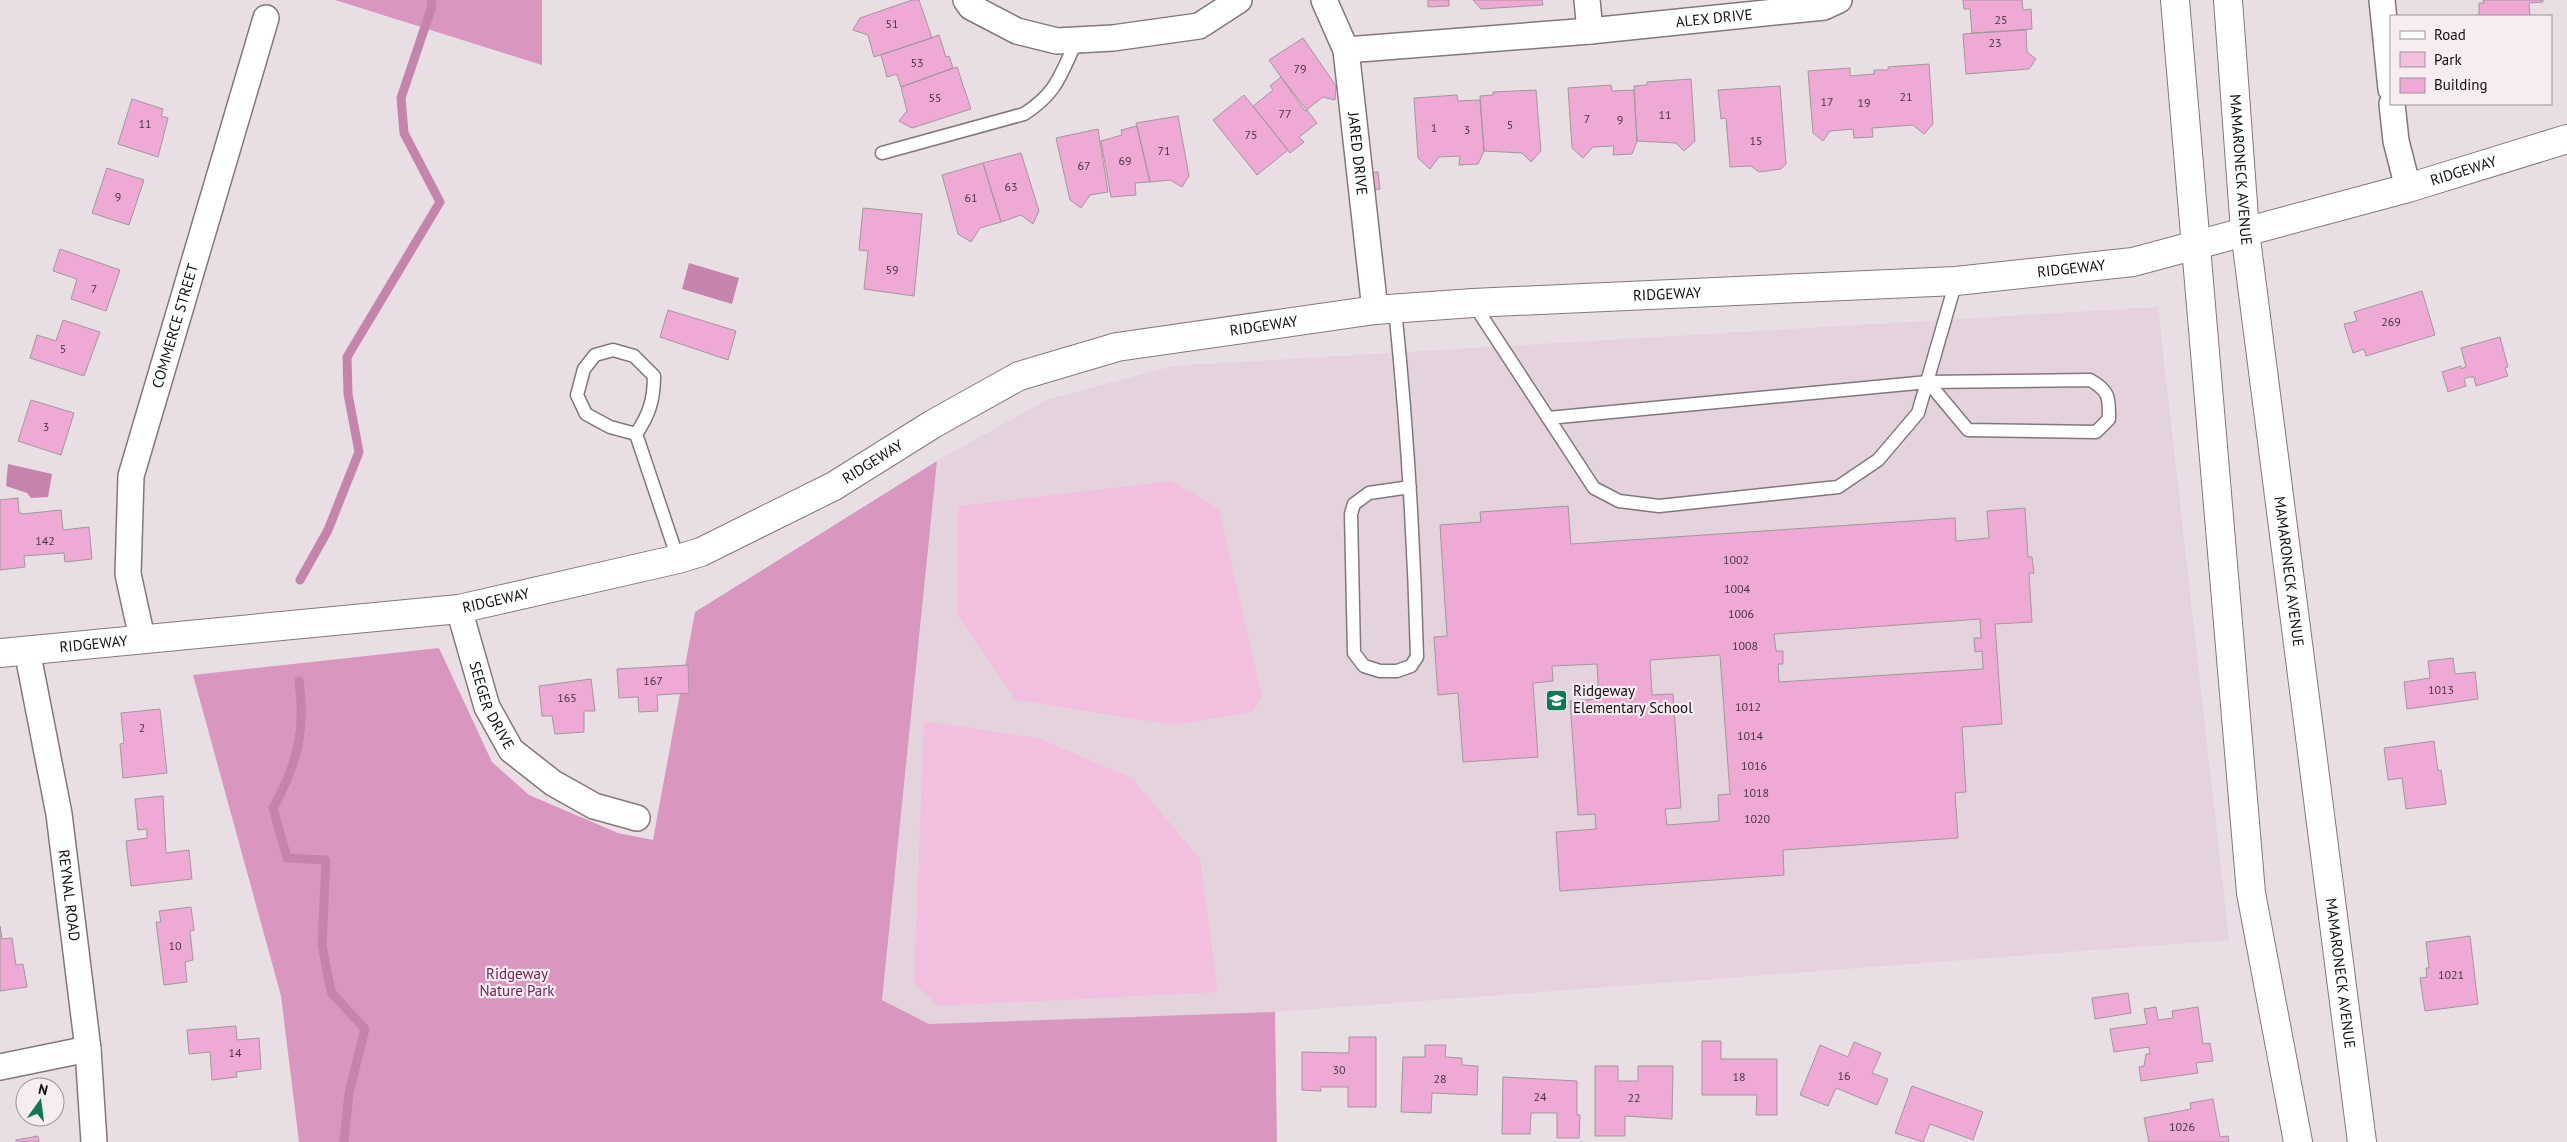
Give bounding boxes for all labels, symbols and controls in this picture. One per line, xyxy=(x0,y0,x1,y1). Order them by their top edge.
street label: ALEX DRIVE xyxy=(1675,4,1753,31)
house number: 25 xyxy=(1994,12,2008,27)
legend xyxy=(2390,15,2552,105)
house number: 51 xyxy=(885,16,899,31)
text: Road xyxy=(2434,25,2466,44)
house number: 23 xyxy=(1988,35,2002,50)
text: Park xyxy=(2434,50,2462,69)
house number: 53 xyxy=(910,55,924,70)
house number: 79 xyxy=(1293,61,1307,76)
text: Building xyxy=(2434,75,2488,94)
house number: 21 xyxy=(1899,89,1913,104)
house number: 55 xyxy=(928,90,942,105)
street label: MAMARONECK AVENUE xyxy=(2226,93,2257,246)
house number: 17 xyxy=(1820,94,1834,109)
house number: 19 xyxy=(1857,95,1871,110)
house number: 77 xyxy=(1278,106,1292,121)
house number: 11 xyxy=(1658,107,1672,122)
street label: JARED DRIVE xyxy=(1344,110,1372,196)
house number: 7 xyxy=(1584,111,1590,126)
house number: 9 xyxy=(1617,112,1623,127)
house number: 11 xyxy=(138,116,152,131)
house number: 5 xyxy=(1507,117,1513,132)
house number: 1 xyxy=(1431,120,1437,135)
house number: 3 xyxy=(1464,122,1470,137)
house number: 75 xyxy=(1244,127,1258,142)
house number: 15 xyxy=(1749,133,1763,148)
house number: 71 xyxy=(1157,143,1171,158)
street label: RIDGEWAY xyxy=(2428,151,2499,190)
house number: 69 xyxy=(1118,153,1132,168)
house number: 67 xyxy=(1077,158,1091,173)
house number: 63 xyxy=(1004,179,1018,194)
house number: 9 xyxy=(115,189,121,204)
house number: 61 xyxy=(964,190,978,205)
street label: RIDGEWAY xyxy=(2036,255,2107,281)
street label: COMMERCE STREET xyxy=(147,261,202,390)
house number: 59 xyxy=(885,262,899,277)
house number: 7 xyxy=(91,281,97,296)
street label: RIDGEWAY xyxy=(1632,283,1702,305)
street label: RIDGEWAY xyxy=(1228,311,1300,340)
house number: 269 xyxy=(2381,314,2401,329)
house number: 5 xyxy=(60,341,66,356)
house number: 3 xyxy=(43,419,49,434)
street label: RIDGEWAY xyxy=(838,435,907,488)
street label: MAMARONECK AVENUE xyxy=(2270,495,2308,648)
house number: 142 xyxy=(35,533,55,548)
house number: 1002 xyxy=(1723,552,1749,567)
house number: 1004 xyxy=(1724,581,1751,596)
street label: RIDGEWAY xyxy=(460,583,532,617)
house number: 1006 xyxy=(1728,606,1754,621)
street label: RIDGEWAY xyxy=(59,631,129,656)
house number: 1008 xyxy=(1732,638,1758,653)
street label: SEEGER DRIVE xyxy=(465,659,519,752)
house number: 167 xyxy=(643,673,663,688)
place label: Ridgeway Elementary School xyxy=(1573,681,1693,717)
house number: 1013 xyxy=(2428,682,2454,697)
school or university icon: Ridgeway Elementary School xyxy=(1545,688,1569,712)
house number: 165 xyxy=(557,690,577,705)
house number: 1012 xyxy=(1735,699,1761,714)
house number: 2 xyxy=(139,720,145,735)
house number: 1014 xyxy=(1737,728,1764,743)
house number: 1016 xyxy=(1741,758,1767,773)
house number: 1018 xyxy=(1743,785,1769,800)
house number: 1020 xyxy=(1744,811,1771,826)
street label: REYNAL ROAD xyxy=(54,848,85,942)
street label: MAMARONECK AVENUE xyxy=(2322,897,2360,1050)
house number: 10 xyxy=(168,938,182,953)
park label: Ridgeway Nature Park xyxy=(479,964,555,1000)
house number: 1021 xyxy=(2438,967,2464,982)
house number: 14 xyxy=(228,1045,242,1060)
house number: 30 xyxy=(1332,1062,1346,1077)
house number: 16 xyxy=(1837,1068,1851,1083)
house number: 18 xyxy=(1732,1069,1746,1084)
house number: 28 xyxy=(1433,1071,1447,1086)
north arrow xyxy=(15,1077,65,1127)
text: N xyxy=(37,1080,50,1099)
house number: 24 xyxy=(1533,1089,1547,1104)
house number: 22 xyxy=(1627,1090,1641,1105)
house number: 1026 xyxy=(2169,1119,2195,1134)

